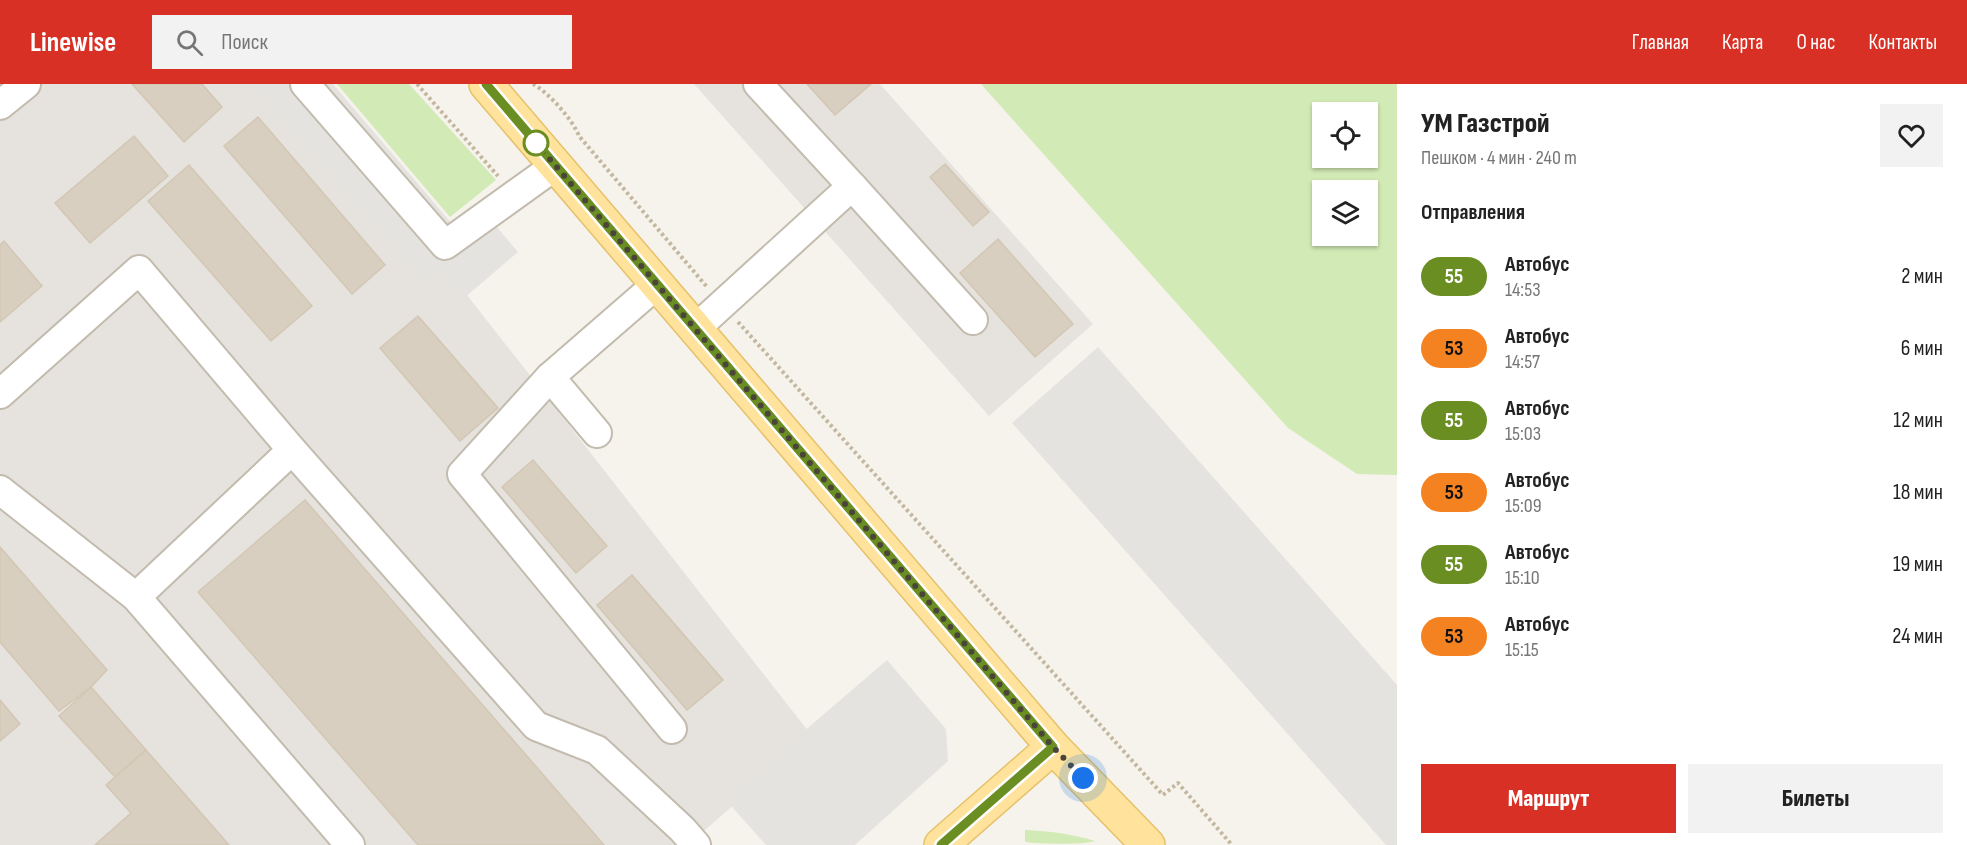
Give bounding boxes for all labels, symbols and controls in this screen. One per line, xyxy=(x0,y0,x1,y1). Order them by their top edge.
search box xyxy=(152,15,572,69)
text: Linewise xyxy=(30,26,116,59)
icon: search xyxy=(173,26,206,59)
text: Поиск xyxy=(221,29,268,56)
text: Главная xyxy=(1632,30,1689,55)
text: Карта xyxy=(1722,30,1763,55)
text: О нас xyxy=(1796,30,1835,55)
text: Контакты xyxy=(1868,30,1937,55)
map controls xyxy=(1312,102,1378,246)
button: locate xyxy=(1312,102,1378,168)
button: heart xyxy=(1880,104,1943,167)
text: УМ Газстрой xyxy=(1421,107,1550,140)
unlabelled marker xyxy=(523,130,549,156)
text: Пешком · 4 мин · 240 m xyxy=(1421,146,1577,170)
button: layers xyxy=(1312,180,1378,246)
text: Отправления xyxy=(1421,199,1525,226)
text: Автобус xyxy=(1505,251,1570,278)
text: 2 мин xyxy=(1901,263,1943,290)
text: 55 xyxy=(1445,264,1463,289)
text: 14:53 xyxy=(1505,278,1541,302)
text: Автобус xyxy=(1505,323,1570,350)
text: 6 мин xyxy=(1901,335,1943,362)
text: 53 xyxy=(1445,336,1463,361)
text: 14:57 xyxy=(1505,350,1540,374)
text: Автобус xyxy=(1505,395,1570,422)
text: 12 мин xyxy=(1893,407,1943,434)
text: 55 xyxy=(1445,408,1463,433)
text: 15:03 xyxy=(1505,422,1541,446)
text: Автобус xyxy=(1505,467,1570,494)
text: 18 мин xyxy=(1893,479,1943,506)
text: 53 xyxy=(1445,480,1463,505)
text: 15:09 xyxy=(1505,494,1542,518)
text: Автобус xyxy=(1505,539,1570,566)
text: 19 мин xyxy=(1893,551,1943,578)
text: 55 xyxy=(1445,552,1463,577)
text: 15:10 xyxy=(1505,566,1540,590)
text: Автобус xyxy=(1505,611,1570,638)
text: 24 мин xyxy=(1892,623,1943,650)
text: 53 xyxy=(1445,624,1463,649)
text: 15:15 xyxy=(1505,638,1539,662)
your location xyxy=(1068,763,1098,793)
button: Маршрут xyxy=(1421,764,1676,833)
button: Билеты xyxy=(1688,764,1943,833)

